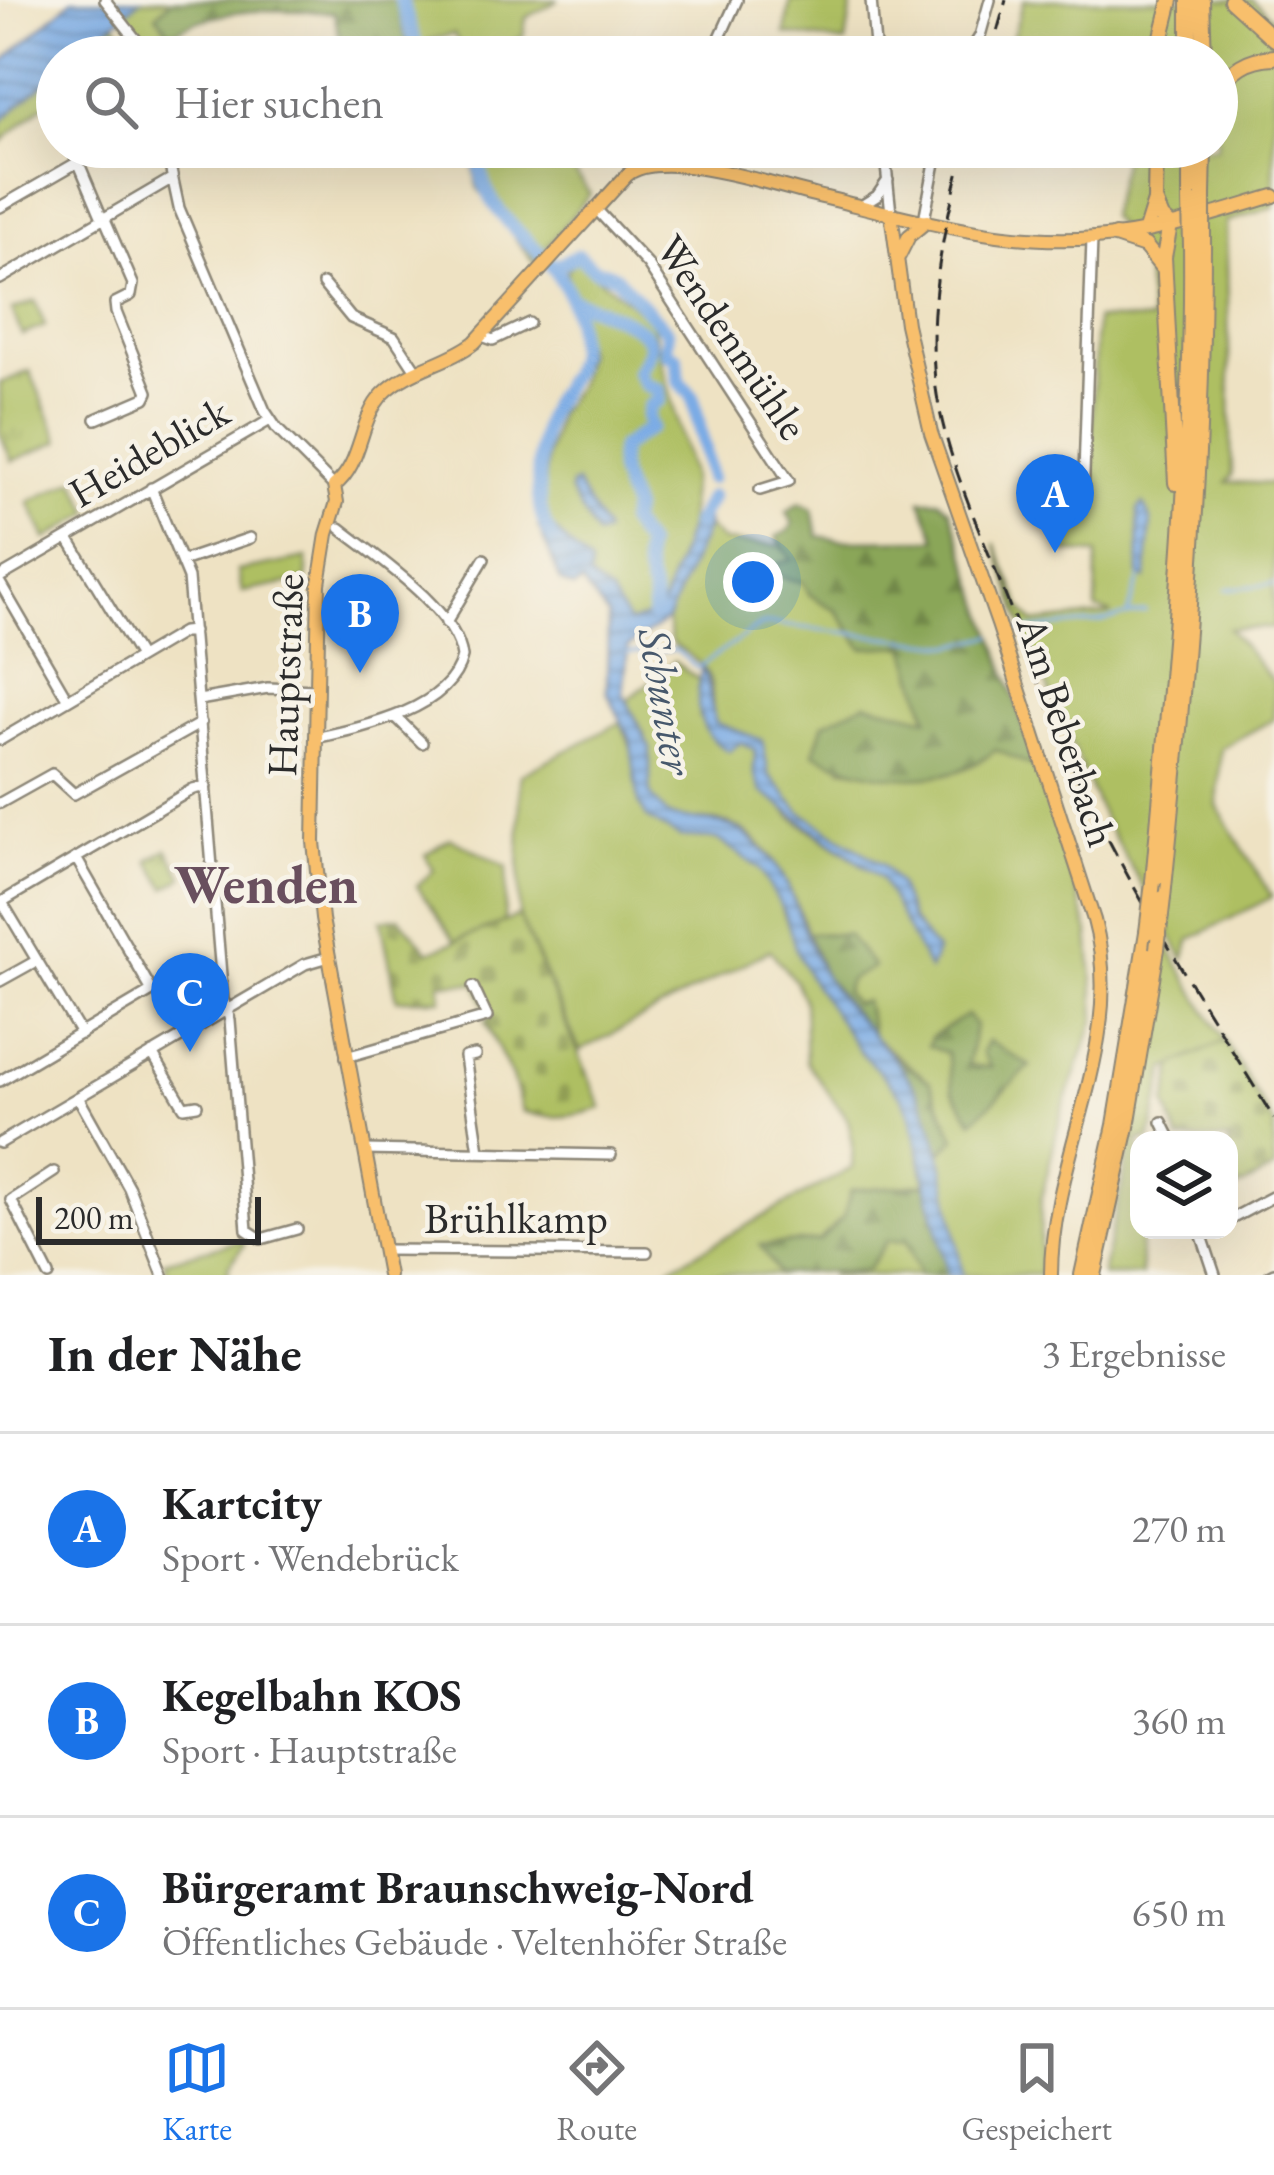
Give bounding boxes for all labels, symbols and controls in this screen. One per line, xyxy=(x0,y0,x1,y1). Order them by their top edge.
search box xyxy=(36,36,1238,168)
icon: search xyxy=(78,69,144,135)
text: Hier suchen xyxy=(174,73,384,131)
street label: Wendenmühle xyxy=(643,224,821,450)
street label: Heideblick xyxy=(59,383,240,520)
pin: A xyxy=(1016,454,1094,553)
your location xyxy=(723,552,783,612)
street label: Hauptstraße xyxy=(254,573,316,777)
pin: B xyxy=(321,574,399,673)
street label: Am Beberbach xyxy=(1004,608,1130,853)
water label: Schunter xyxy=(625,622,709,781)
district label: Wenden xyxy=(174,849,358,919)
pin: C xyxy=(151,953,229,1052)
map controls xyxy=(1130,1131,1238,1239)
button: layers xyxy=(1130,1131,1238,1239)
scale bar xyxy=(36,1191,261,1244)
street label: Brühlkamp xyxy=(424,1191,608,1246)
text: 200 m xyxy=(54,1196,134,1239)
text: In der Nähe xyxy=(48,1320,302,1386)
text: 3 Ergebnisse xyxy=(1042,1328,1226,1379)
text: Kartcity xyxy=(162,1474,322,1532)
text: A xyxy=(73,1503,101,1554)
text: 270 m xyxy=(1132,1503,1226,1554)
text: Sport · Wendebrück xyxy=(162,1532,459,1583)
text: Kegelbahn KOS xyxy=(162,1666,462,1724)
text: B xyxy=(75,1695,99,1746)
text: 360 m xyxy=(1132,1695,1226,1746)
text: Sport · Hauptstraße xyxy=(162,1724,457,1775)
text: Bürgeramt Braunschweig-Nord xyxy=(162,1858,754,1916)
text: C xyxy=(73,1887,101,1938)
text: 650 m xyxy=(1132,1887,1226,1938)
text: Öffentliches Gebäude · Veltenhöfer Straße xyxy=(162,1916,787,1967)
tab: Karte xyxy=(162,2035,232,2150)
tab: Route xyxy=(557,2035,637,2150)
tab: Gespeichert xyxy=(961,2035,1112,2150)

